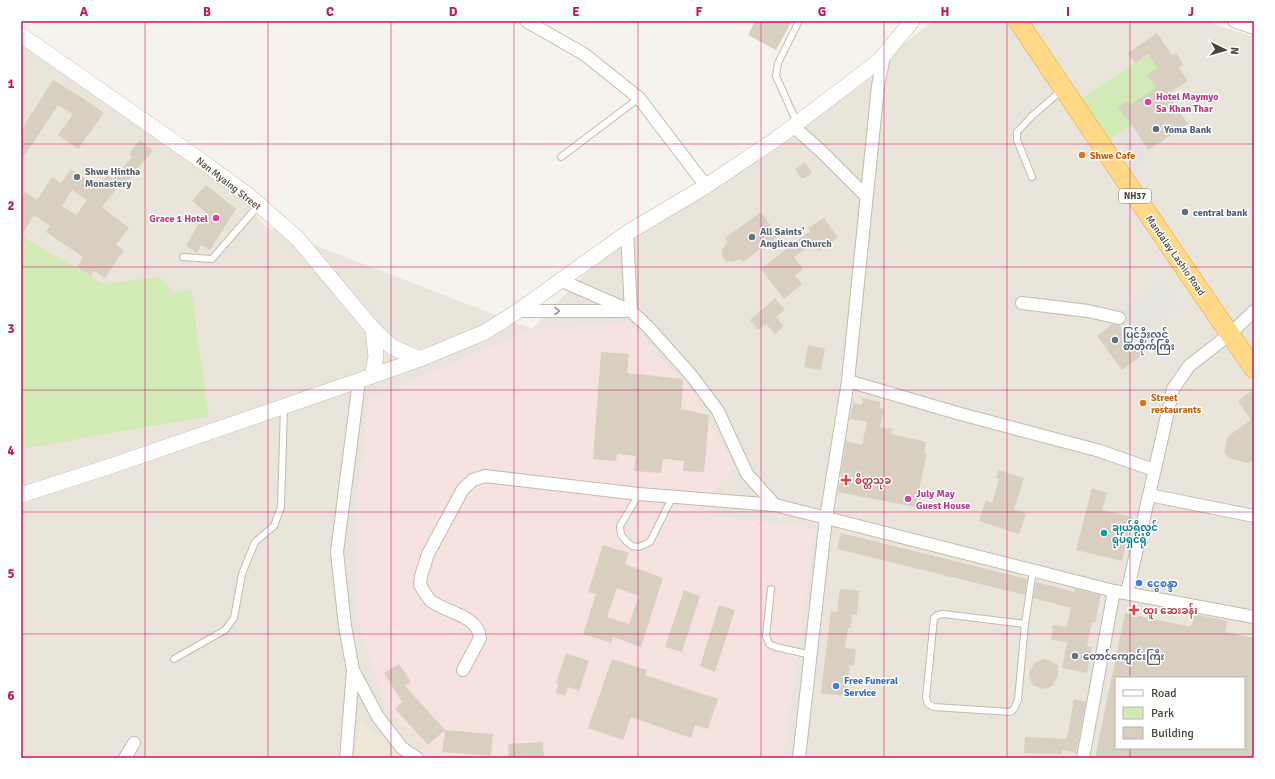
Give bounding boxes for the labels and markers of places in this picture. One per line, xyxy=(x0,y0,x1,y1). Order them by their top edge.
place label: Hotel Maymyo Sa Khan Thar xyxy=(1156,91,1218,115)
marker: Hotel Maymyo Sa Khan Thar xyxy=(1143,97,1153,107)
marker: Yoma Bank xyxy=(1151,124,1161,134)
place label: Yoma Bank xyxy=(1163,124,1212,136)
marker: Shwe Cafe xyxy=(1077,150,1087,160)
place label: Shwe Cafe xyxy=(1090,150,1135,162)
place label: Shwe Hintha Monastery xyxy=(85,166,140,190)
marker: Shwe Hintha Monastery xyxy=(72,172,82,182)
marker: central bank xyxy=(1180,207,1190,217)
place label: central bank xyxy=(1193,207,1248,219)
place label: Grace 1 Hotel xyxy=(149,213,208,225)
marker: Grace 1 Hotel xyxy=(211,213,221,223)
place label: All Saints' Anglican Church xyxy=(760,226,832,250)
marker: All Saints' Anglican Church xyxy=(747,232,757,242)
place label: ပြင်ဦးလွင် စာတိုက်ကြီး xyxy=(1123,327,1175,356)
marker: ပြင်ဦးလွင် စာတိုက်ကြီး xyxy=(1110,335,1120,345)
place label: Street restaurants xyxy=(1151,392,1202,416)
marker: Street restaurants xyxy=(1138,398,1148,408)
place label: စိတ္တသုခ xyxy=(855,473,891,490)
marker: စိတ္တသုခ xyxy=(840,474,852,486)
place label: July May Guest House xyxy=(916,488,970,512)
marker: July May Guest House xyxy=(903,494,913,504)
place label: ချယ်ရီလွင် ရုပ်ရှင်ရုံ xyxy=(1112,520,1158,549)
marker: ချယ်ရီလွင် ရုပ်ရှင်ရုံ xyxy=(1099,528,1109,538)
marker: ငွေစန္ဒာ xyxy=(1134,578,1144,588)
place label: ငွေစန္ဒာ xyxy=(1147,578,1178,593)
place label: ထူး ဆေးခန်း xyxy=(1143,603,1198,620)
marker: ထူး ဆေးခန်း xyxy=(1128,604,1140,616)
place label: တောင်ကျောင်းကြီး xyxy=(1083,649,1165,665)
marker: တောင်ကျောင်းကြီး xyxy=(1070,651,1080,661)
place label: Free Funeral Service xyxy=(844,675,898,699)
marker: Free Funeral Service xyxy=(831,681,841,691)

